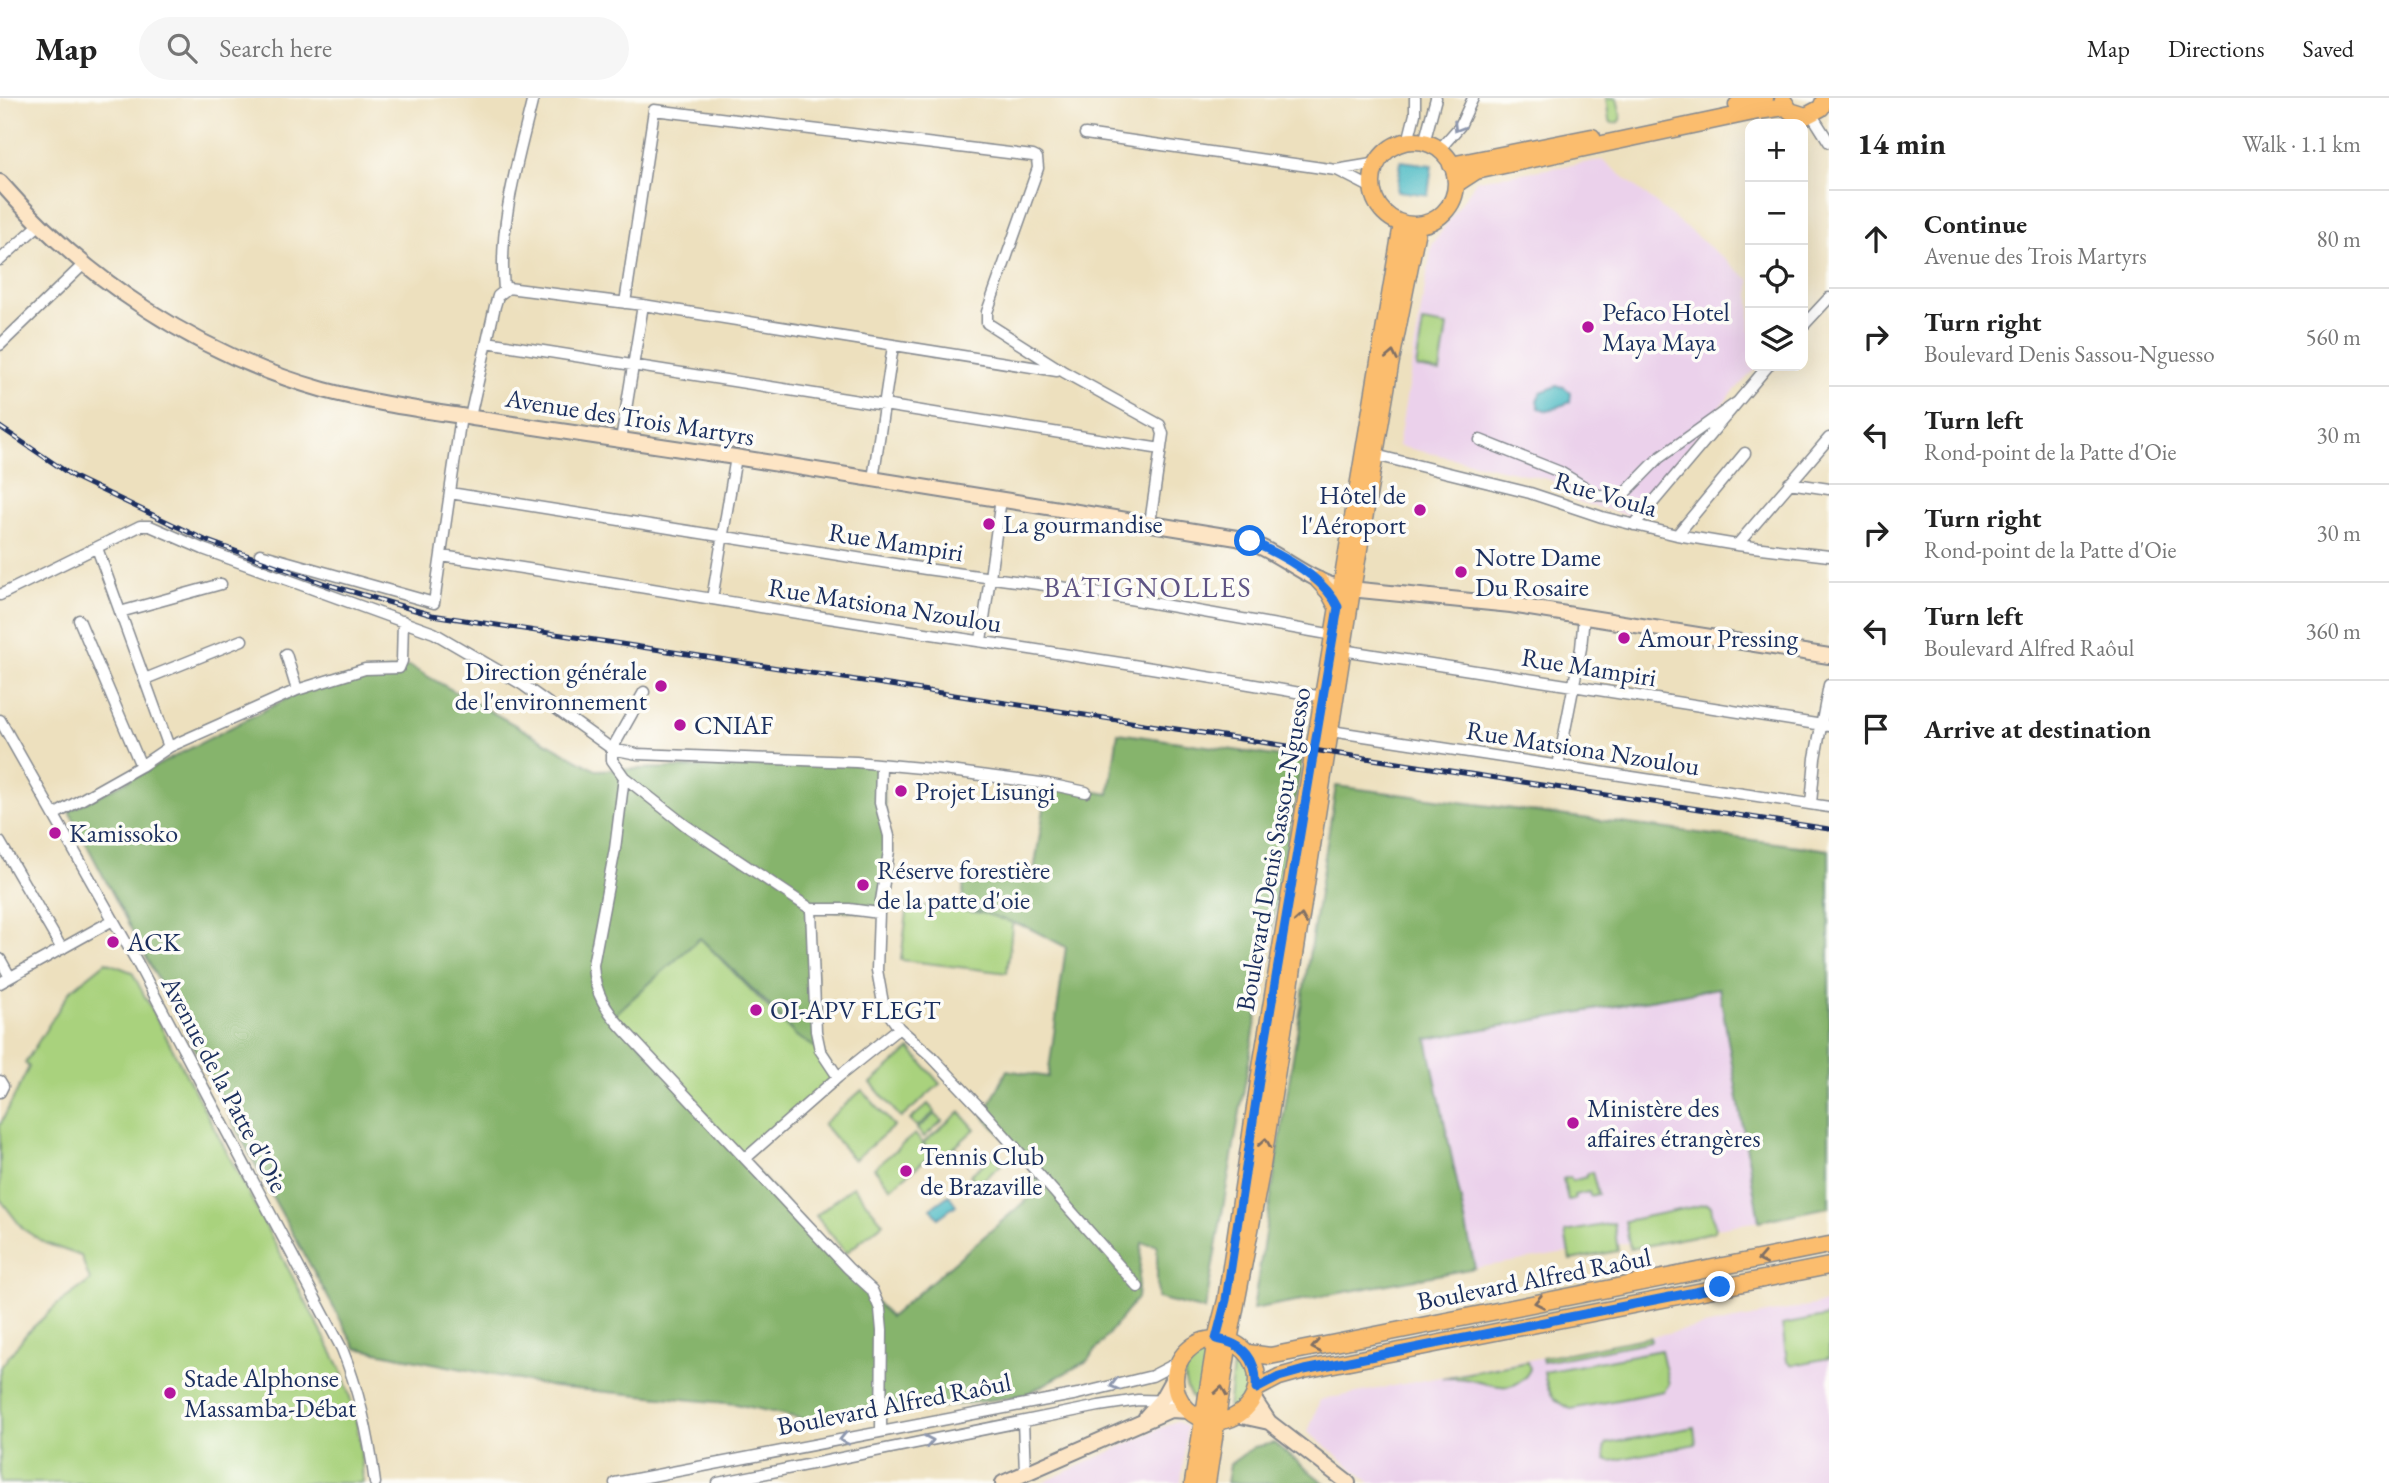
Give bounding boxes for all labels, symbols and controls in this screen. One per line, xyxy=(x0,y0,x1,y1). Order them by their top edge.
search box xyxy=(139,17,629,80)
text: Map xyxy=(35,27,97,70)
icon: search xyxy=(163,29,201,67)
text: Search here xyxy=(219,31,332,65)
text: Map xyxy=(2087,33,2130,64)
text: Directions xyxy=(2168,33,2265,64)
text: Saved xyxy=(2303,33,2354,64)
one-way arrow xyxy=(1454,119,1467,132)
map controls xyxy=(1745,119,1808,371)
button: + xyxy=(1745,119,1808,182)
text: 14 min xyxy=(1857,124,1946,163)
text: Walk · 1.1 km xyxy=(2242,129,2361,159)
button: − xyxy=(1745,182,1808,245)
text: Continue xyxy=(1924,207,2027,241)
icon: ahead xyxy=(1857,220,1895,258)
text: 80 m xyxy=(2316,224,2361,254)
text: Avenue des Trois Martyrs xyxy=(1924,241,2147,271)
button: locate xyxy=(1745,245,1808,308)
place label: Pefaco Hotel Maya Maya xyxy=(1602,295,1730,359)
text: Turn right xyxy=(1924,305,2042,339)
button: layers xyxy=(1745,308,1808,371)
icon: right xyxy=(1857,318,1895,356)
marker: Pefaco Hotel Maya Maya xyxy=(1580,319,1596,335)
text: 560 m xyxy=(2305,322,2361,352)
text: Boulevard Denis Sassou-Nguesso xyxy=(1924,339,2215,369)
one-way arrow xyxy=(1384,350,1399,362)
street label: Avenue des Trois Martyrs xyxy=(502,380,757,453)
text: Turn left xyxy=(1924,403,2023,437)
icon: left xyxy=(1857,416,1895,454)
text: 30 m xyxy=(2316,420,2361,450)
text: Rond-point de la Patte d'Oie xyxy=(1924,437,2176,467)
street label: Rue Voula xyxy=(1551,463,1662,525)
place label: Hôtel de l'Aéroport xyxy=(1302,478,1406,542)
text: Turn right xyxy=(1924,501,2042,535)
marker: Hôtel de l'Aéroport xyxy=(1412,502,1428,518)
place label: La gourmandise xyxy=(1003,507,1163,541)
icon: right xyxy=(1857,514,1895,552)
street label: Rue Mampiri xyxy=(826,515,966,569)
marker: La gourmandise xyxy=(981,516,997,532)
text: 30 m xyxy=(2316,518,2361,548)
route start xyxy=(1234,525,1265,556)
text: Rond-point de la Patte d'Oie xyxy=(1924,535,2176,565)
place label: Notre Dame Du Rosaire xyxy=(1475,540,1601,604)
marker: Notre Dame Du Rosaire xyxy=(1453,564,1469,580)
district label: BATIGNOLLES xyxy=(1044,569,1252,605)
street label: Rue Matsiona Nzoulou xyxy=(766,570,1004,640)
text: Turn left xyxy=(1924,599,2023,633)
icon: left xyxy=(1857,612,1895,650)
text: 360 m xyxy=(2305,616,2361,646)
place label: Amour Pressing xyxy=(1637,621,1799,655)
marker: Amour Pressing xyxy=(1616,630,1632,646)
text: Boulevard Alfred Raôul xyxy=(1924,633,2134,663)
street label: Rue Mampiri xyxy=(1519,640,1659,694)
place label: Direction générale de l'environnement xyxy=(455,654,647,718)
marker: Direction générale de l'environnement xyxy=(653,678,669,694)
street label: Boulevard Denis Sassou-Nguesso xyxy=(1228,684,1318,1014)
place label: CNIAF xyxy=(694,708,773,742)
icon: arrive xyxy=(1857,710,1895,748)
text: Arrive at destination xyxy=(1924,712,2151,746)
street label: Rue Matsiona Nzoulou xyxy=(1464,713,1702,783)
marker: CNIAF xyxy=(672,717,688,733)
place label: Projet Lisungi xyxy=(915,774,1055,808)
marker: Projet Lisungi xyxy=(893,783,909,799)
place label: Kamissoko xyxy=(69,816,178,850)
marker: Kamissoko xyxy=(47,825,63,841)
place label: Réserve forestière de la patte d'oie xyxy=(877,853,1050,917)
marker: Réserve forestière de la patte d'oie xyxy=(855,877,871,893)
one-way arrow xyxy=(1293,913,1308,924)
place label: ACK xyxy=(126,925,181,959)
marker: ACK xyxy=(105,934,121,950)
street label: Avenue de la Patte d'Oie xyxy=(153,969,296,1198)
place label: OI-APV FLEGT xyxy=(770,993,941,1027)
marker: OI-APV FLEGT xyxy=(748,1002,764,1018)
place label: Ministère des affaires étrangères xyxy=(1587,1091,1761,1155)
marker: Ministère des affaires étrangères xyxy=(1565,1115,1581,1131)
one-way arrow xyxy=(1257,1137,1272,1149)
place label: Tennis Club de Brazaville xyxy=(920,1139,1044,1203)
marker: Tennis Club de Brazaville xyxy=(898,1163,914,1179)
street label: Boulevard Alfred Raôul xyxy=(1414,1240,1654,1318)
one-way arrow xyxy=(1756,1250,1768,1265)
route end xyxy=(1704,1271,1735,1302)
one-way arrow xyxy=(1533,1294,1545,1309)
one-way arrow xyxy=(1310,1339,1322,1354)
place label: Stade Alphonse Massamba-Débat xyxy=(184,1361,356,1425)
street label: Boulevard Alfred Raôul xyxy=(774,1365,1014,1443)
one-way arrow xyxy=(1109,1377,1121,1391)
marker: Stade Alphonse Massamba-Débat xyxy=(162,1385,178,1401)
one-way arrow xyxy=(1214,1386,1229,1397)
one-way arrow xyxy=(838,1430,850,1445)
one-way arrow xyxy=(923,1434,935,1449)

